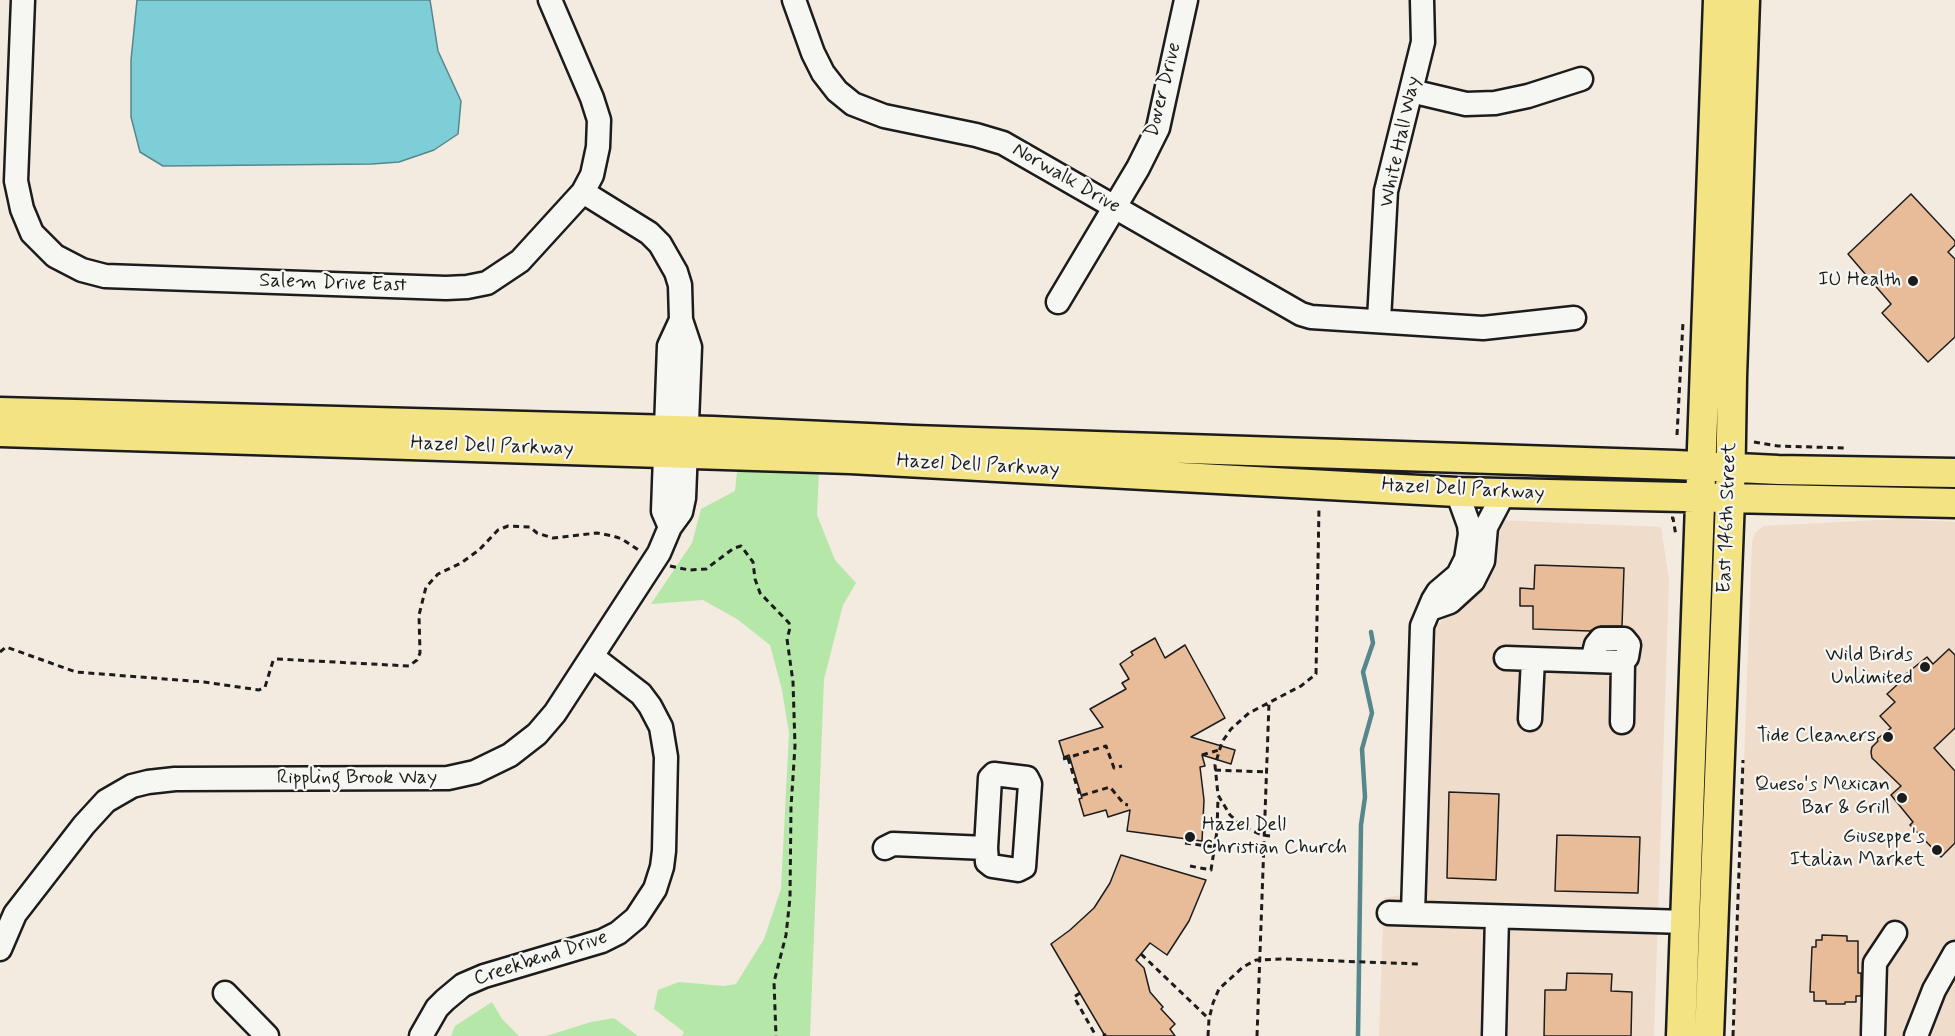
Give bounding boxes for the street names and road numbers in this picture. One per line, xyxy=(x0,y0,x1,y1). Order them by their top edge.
street label: Dover Drive xyxy=(1141,40,1187,140)
street label: White Hall Way xyxy=(1375,74,1427,210)
street label: Norwalk Drive xyxy=(1008,138,1124,220)
street label: Salem Drive East xyxy=(259,269,407,299)
street label: Hazel Dell Parkway xyxy=(410,432,574,462)
street label: East 146th Street xyxy=(1713,442,1743,594)
street label: Hazel Dell Parkway xyxy=(896,450,1060,482)
street label: Hazel Dell Parkway xyxy=(1381,474,1545,506)
street label: Rippling Brook Way xyxy=(277,767,437,791)
street label: Creekbend Drive xyxy=(471,926,611,992)

